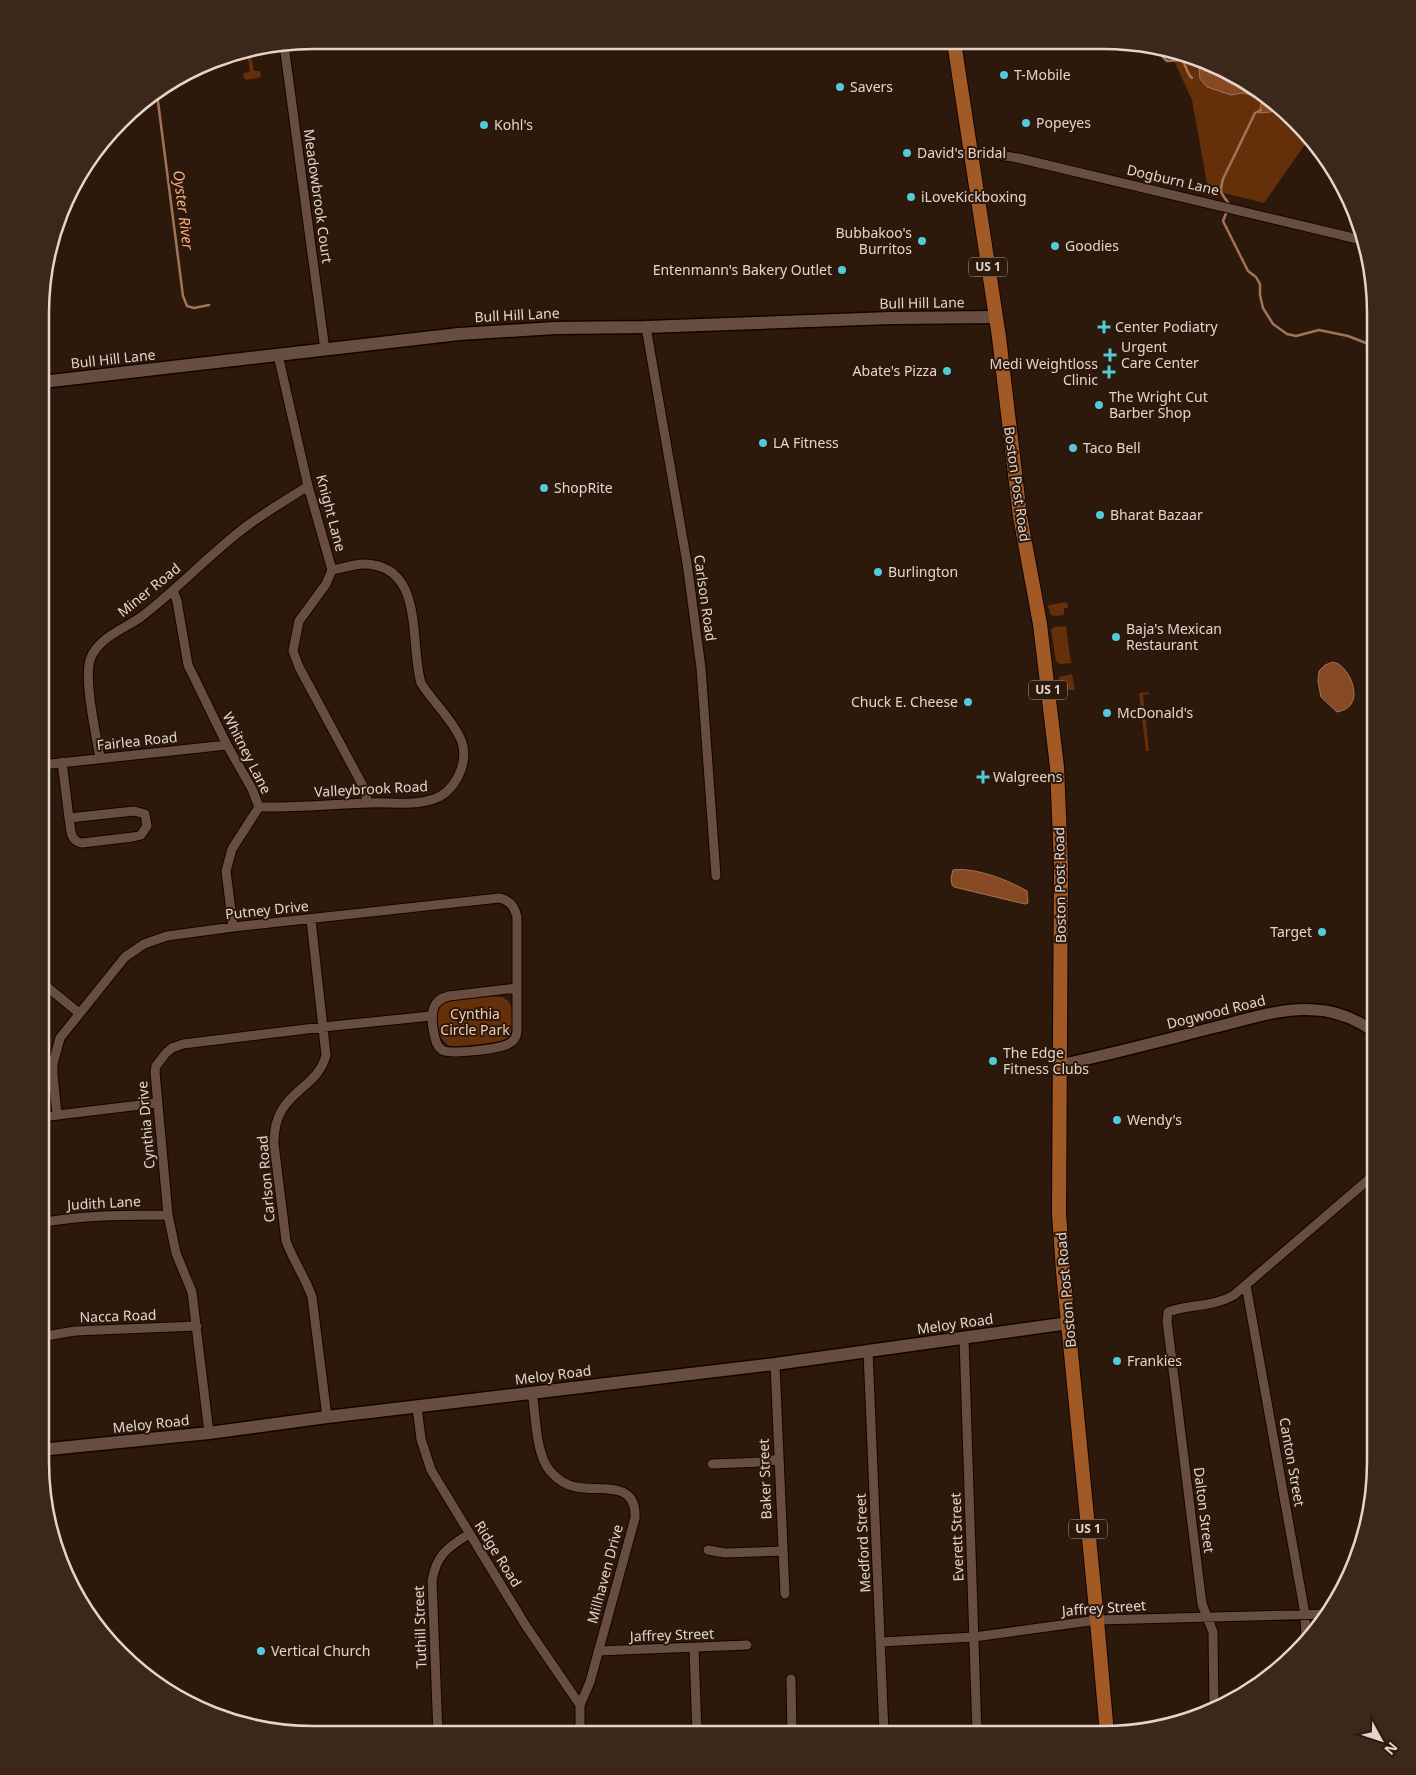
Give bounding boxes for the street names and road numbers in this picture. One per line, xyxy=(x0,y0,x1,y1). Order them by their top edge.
street label: Meadowbrook Court xyxy=(300,128,337,264)
street label: Dogburn Lane xyxy=(1125,160,1221,199)
road number: US 1 xyxy=(969,258,1007,276)
street label: Bull Hill Lane xyxy=(879,292,965,313)
street label: Bull Hill Lane xyxy=(474,303,560,326)
street label: Bull Hill Lane xyxy=(70,345,156,372)
street label: Boston Post Road xyxy=(1000,425,1035,543)
street label: Knight Lane xyxy=(312,472,351,553)
street label: Carlson Road xyxy=(690,553,721,642)
street label: Miner Road xyxy=(113,558,184,621)
road number: US 1 xyxy=(1029,680,1067,700)
street label: Whitney Lane xyxy=(219,709,276,797)
street label: Fairlea Road xyxy=(96,727,178,754)
street label: Valleybrook Road xyxy=(314,776,428,801)
street label: Boston Post Road xyxy=(1049,827,1070,943)
street label: Putney Drive xyxy=(224,896,310,923)
street label: Dogwood Road xyxy=(1165,990,1267,1033)
street label: Cynthia Drive xyxy=(132,1080,159,1170)
street label: Carlson Road xyxy=(252,1135,279,1223)
street label: Judith Lane xyxy=(65,1191,141,1214)
street label: Boston Post Road xyxy=(1051,1231,1080,1349)
street label: Nacca Road xyxy=(79,1305,157,1326)
street label: Meloy Road xyxy=(916,1309,994,1338)
street label: Meloy Road xyxy=(514,1360,592,1389)
street label: Meloy Road xyxy=(112,1410,190,1437)
street label: Canton Street xyxy=(1275,1416,1310,1508)
street label: Baker Street xyxy=(754,1438,775,1520)
street label: Dalton Street xyxy=(1190,1466,1219,1554)
street label: Everett Street xyxy=(945,1492,968,1582)
street label: Medford Street xyxy=(850,1493,875,1593)
street label: Ridge Road xyxy=(471,1517,526,1590)
road number: US 1 xyxy=(1069,1520,1107,1538)
street label: Millhaven Drive xyxy=(582,1522,627,1626)
street label: Tuthill Street xyxy=(409,1585,430,1669)
street label: Jaffrey Street xyxy=(1059,1595,1147,1620)
street label: Jaffrey Street xyxy=(628,1624,714,1646)

